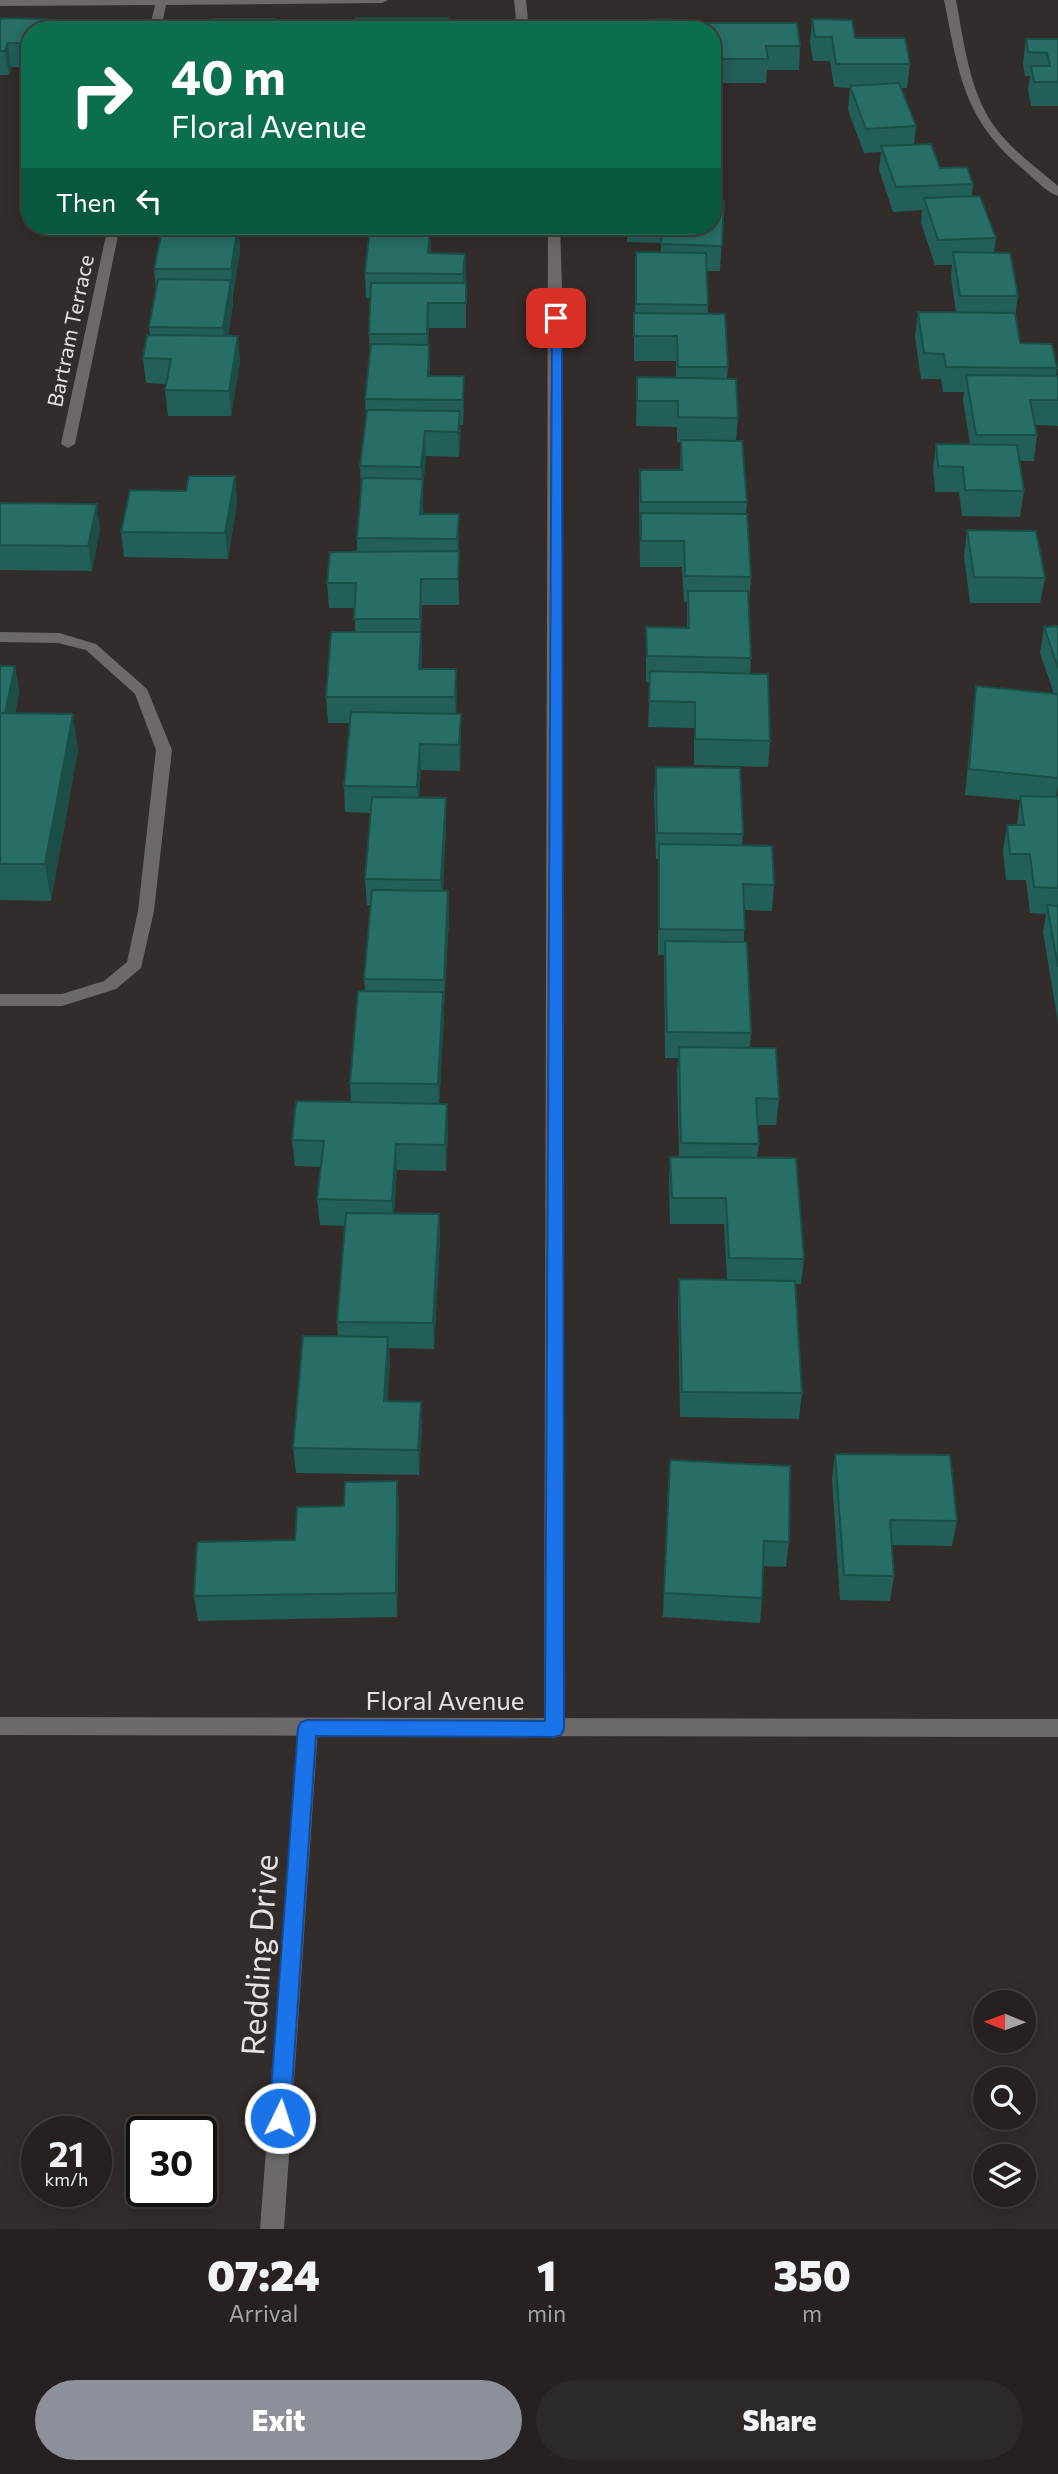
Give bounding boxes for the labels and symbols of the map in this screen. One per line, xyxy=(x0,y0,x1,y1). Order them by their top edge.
street label: Bartram Terrace xyxy=(41,252,98,409)
pin xyxy=(526,288,586,348)
street label: Floral Avenue xyxy=(365,1684,525,1715)
street label: Redding Drive xyxy=(231,1853,285,2057)
north arrow xyxy=(973,1990,1036,2053)
position arrow xyxy=(243,2081,317,2155)
speed limit sign: 30 xyxy=(126,2116,217,2207)

